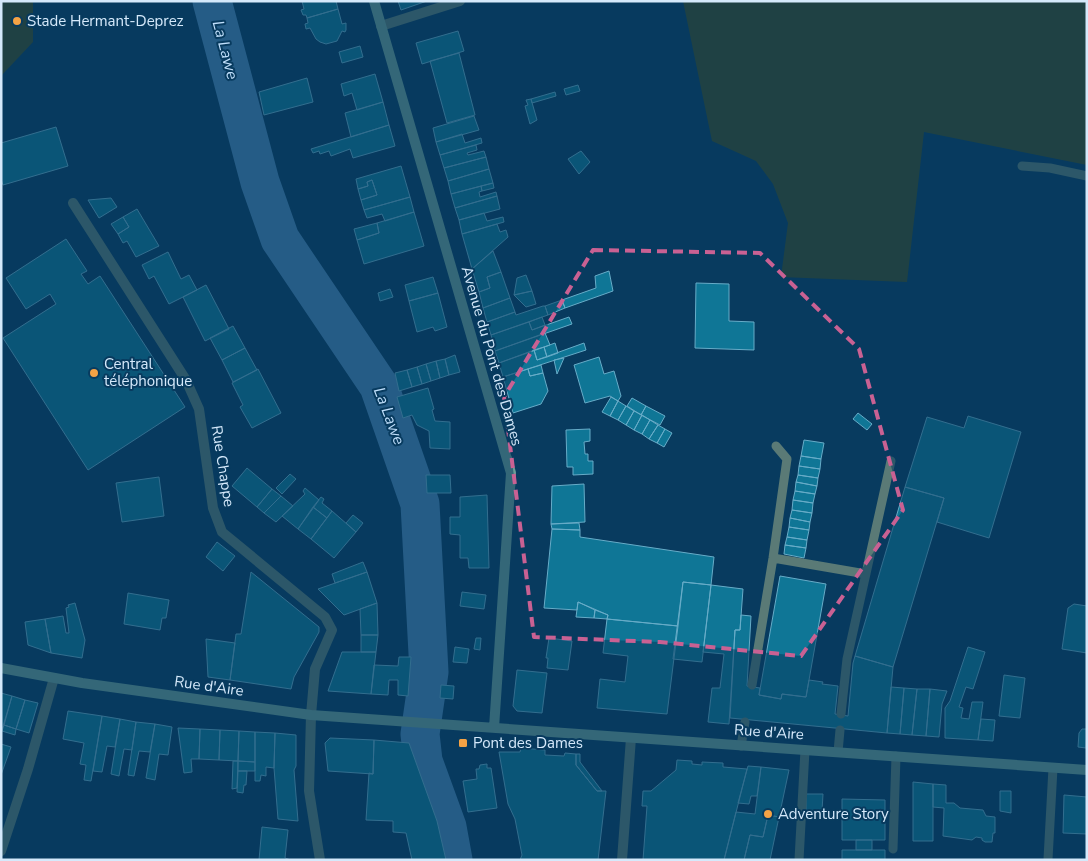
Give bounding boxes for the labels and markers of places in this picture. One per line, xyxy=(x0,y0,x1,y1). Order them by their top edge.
place label: Stade Hermant-Deprez xyxy=(27,11,184,31)
marker: Stade Hermant-Deprez xyxy=(11,15,23,27)
place label: Central téléphonique xyxy=(104,354,192,391)
marker: Central téléphonique xyxy=(88,367,100,379)
place label: Pont des Dames xyxy=(473,733,583,753)
marker: Pont des Dames xyxy=(457,737,469,749)
place label: Adventure Story xyxy=(778,804,889,824)
marker: Adventure Story xyxy=(762,808,774,820)

